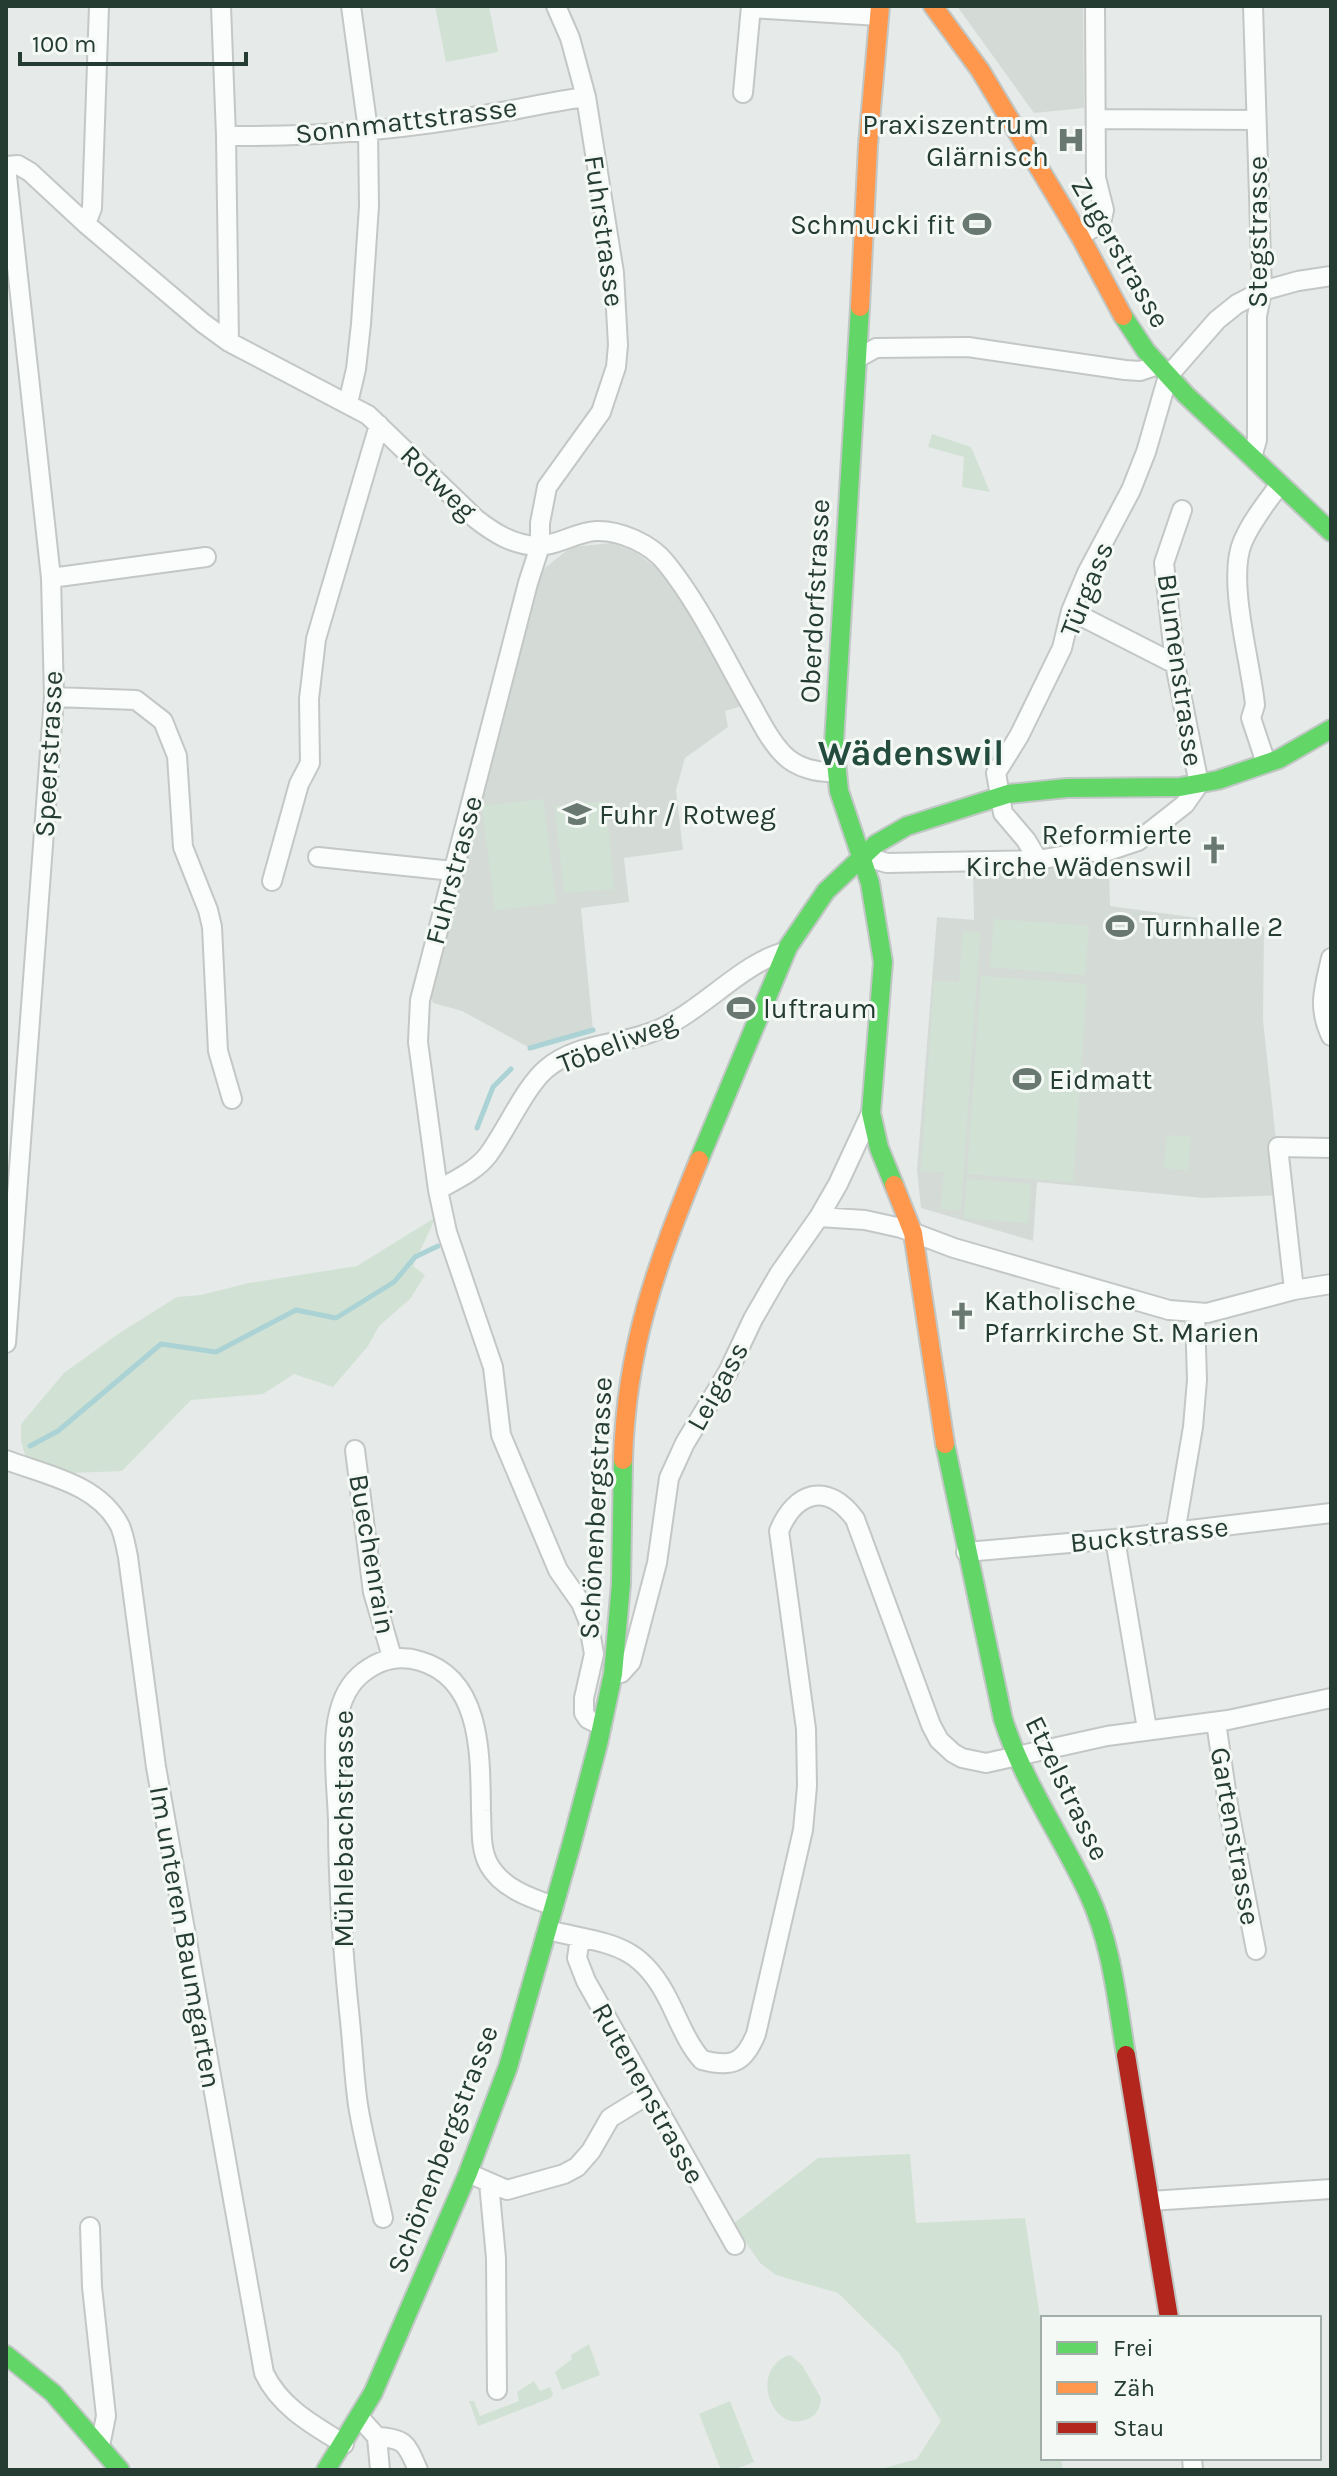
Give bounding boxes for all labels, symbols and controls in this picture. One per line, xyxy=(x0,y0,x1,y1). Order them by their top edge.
scale bar xyxy=(20,16,246,66)
text: 100 m xyxy=(32,30,97,58)
street label: Sonnmattstrasse xyxy=(293,91,519,150)
place label: Praxiszentrum Glärnisch xyxy=(862,108,1049,173)
hospital icon: Praxiszentrum Glärnisch xyxy=(1056,125,1086,155)
street label: Fuhrstrasse xyxy=(578,153,631,309)
street label: Stegstrasse xyxy=(1241,156,1274,308)
street label: Zugerstrasse xyxy=(1064,171,1177,333)
place label: Schmucki fit xyxy=(790,208,955,241)
sports icon: Schmucki fit xyxy=(962,209,992,239)
street label: Rotweg xyxy=(394,438,484,527)
street label: Oberdorfstrasse xyxy=(793,498,836,704)
street label: Türgass xyxy=(1053,537,1120,641)
street label: Blumenstrasse xyxy=(1151,572,1210,769)
street label: Speerstrasse xyxy=(28,670,69,838)
district label: Wädenswil xyxy=(818,732,1004,774)
street label: Fuhrstrasse xyxy=(418,792,489,948)
place label: Fuhr / Rotweg xyxy=(599,798,776,831)
school or university icon: Fuhr / Rotweg xyxy=(562,799,592,829)
place label: Reformierte Kirche Wädenswil xyxy=(966,818,1192,883)
church icon: Reformierte Kirche Wädenswil xyxy=(1199,835,1229,865)
place label: Turnhalle 2 xyxy=(1142,910,1283,943)
sports icon: Turnhalle 2 xyxy=(1105,911,1135,941)
place label: luftraum xyxy=(763,992,877,1025)
sports icon: luftraum xyxy=(726,993,756,1023)
street label: Töbeliweg xyxy=(553,1005,681,1080)
place label: Eidmatt xyxy=(1049,1063,1152,1096)
sports icon: Eidmatt xyxy=(1012,1064,1042,1094)
place label: Katholische Pfarrkirche St. Marien xyxy=(984,1284,1259,1349)
church icon: Katholische Pfarrkirche St. Marien xyxy=(947,1301,977,1331)
street label: Leigass xyxy=(680,1336,755,1436)
street label: Schönenbergstrasse xyxy=(572,1376,619,1640)
street label: Buechenrain xyxy=(342,1471,403,1637)
street label: Buckstrasse xyxy=(1068,1510,1230,1559)
street label: Mühlebachstrasse xyxy=(327,1710,360,1948)
street label: Etzelstrasse xyxy=(1018,1711,1117,1866)
street label: Gartenstrasse xyxy=(1204,1745,1267,1928)
street label: Im unteren Baumgarten xyxy=(143,1783,228,2091)
street label: Rutenenstrasse xyxy=(585,1997,712,2189)
street label: Schönenbergstrasse xyxy=(380,2021,505,2278)
legend xyxy=(1041,2316,1321,2460)
text: Frei xyxy=(1113,2334,1154,2362)
text: Zäh xyxy=(1113,2374,1155,2402)
text: Stau xyxy=(1113,2414,1164,2442)

